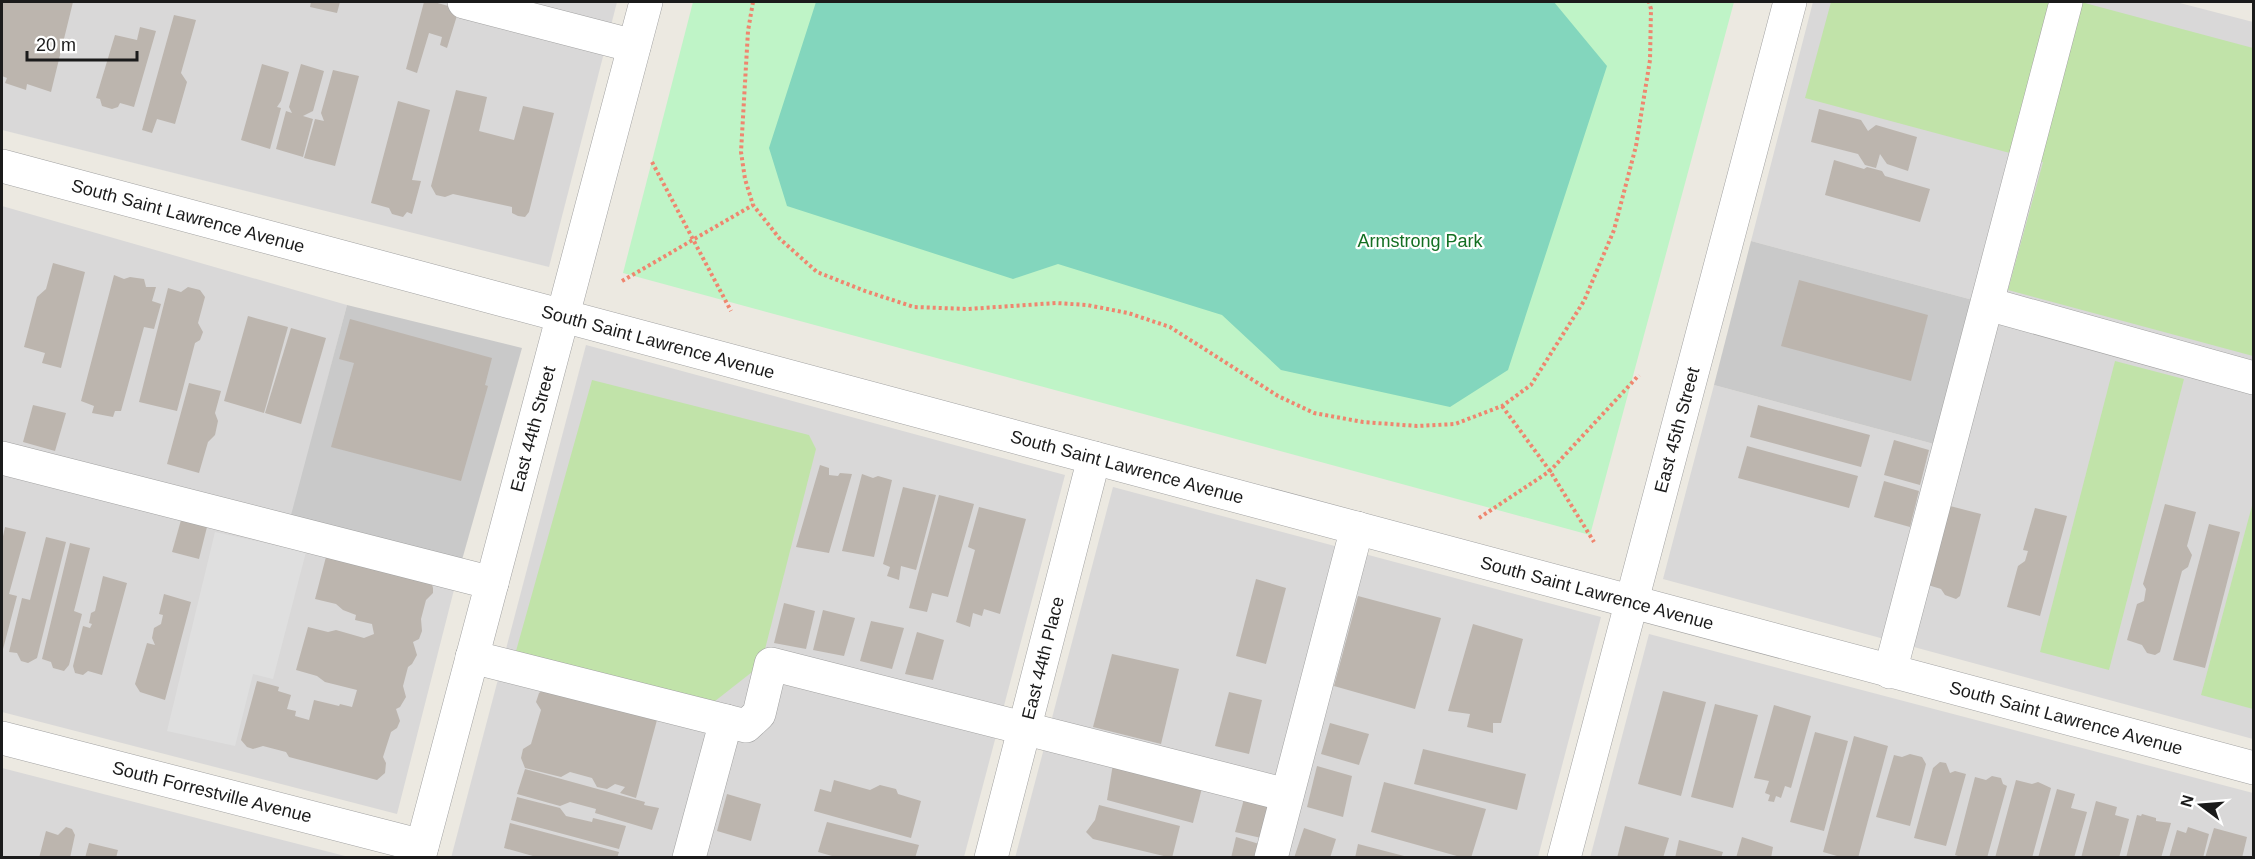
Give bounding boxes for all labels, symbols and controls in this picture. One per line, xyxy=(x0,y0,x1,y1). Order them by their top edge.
scale bar xyxy=(27,24,136,62)
text: 20 m xyxy=(36,35,76,55)
street label: South Saint Lawrence Avenue xyxy=(69,175,307,257)
park label: Armstrong Park xyxy=(1357,231,1484,251)
street label: South Saint Lawrence Avenue xyxy=(539,301,777,383)
street label: East 44th Street xyxy=(507,364,559,494)
street label: East 45th Street xyxy=(1651,365,1703,495)
street label: South Saint Lawrence Avenue xyxy=(1008,426,1246,508)
street label: South Saint Lawrence Avenue xyxy=(1478,552,1716,634)
street label: East 44th Place xyxy=(1018,594,1068,722)
street label: South Saint Lawrence Avenue xyxy=(1947,677,2185,759)
street label: South Forrestville Avenue xyxy=(110,758,314,826)
north arrow xyxy=(2171,775,2231,835)
text: N xyxy=(2177,793,2197,809)

